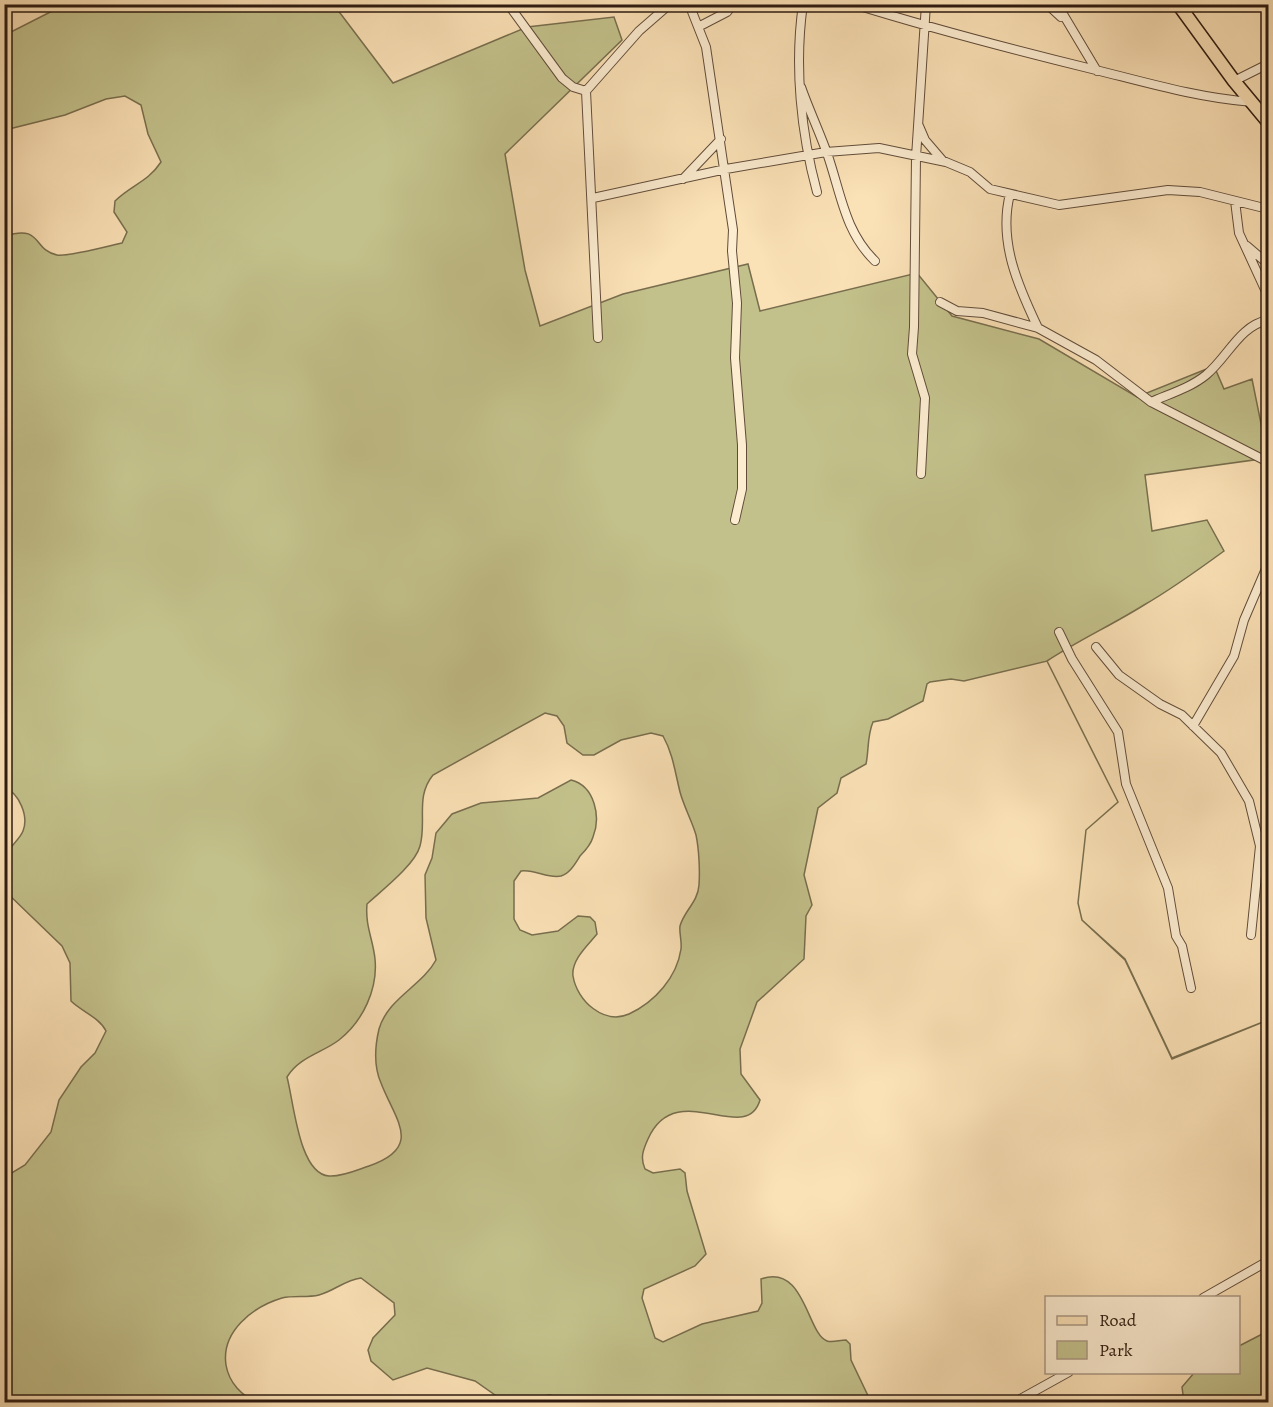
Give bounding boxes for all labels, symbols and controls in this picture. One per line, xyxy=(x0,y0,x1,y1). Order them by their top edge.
legend xyxy=(1045,1296,1240,1374)
text: Road xyxy=(1099,1308,1137,1332)
text: Park xyxy=(1099,1338,1133,1362)

